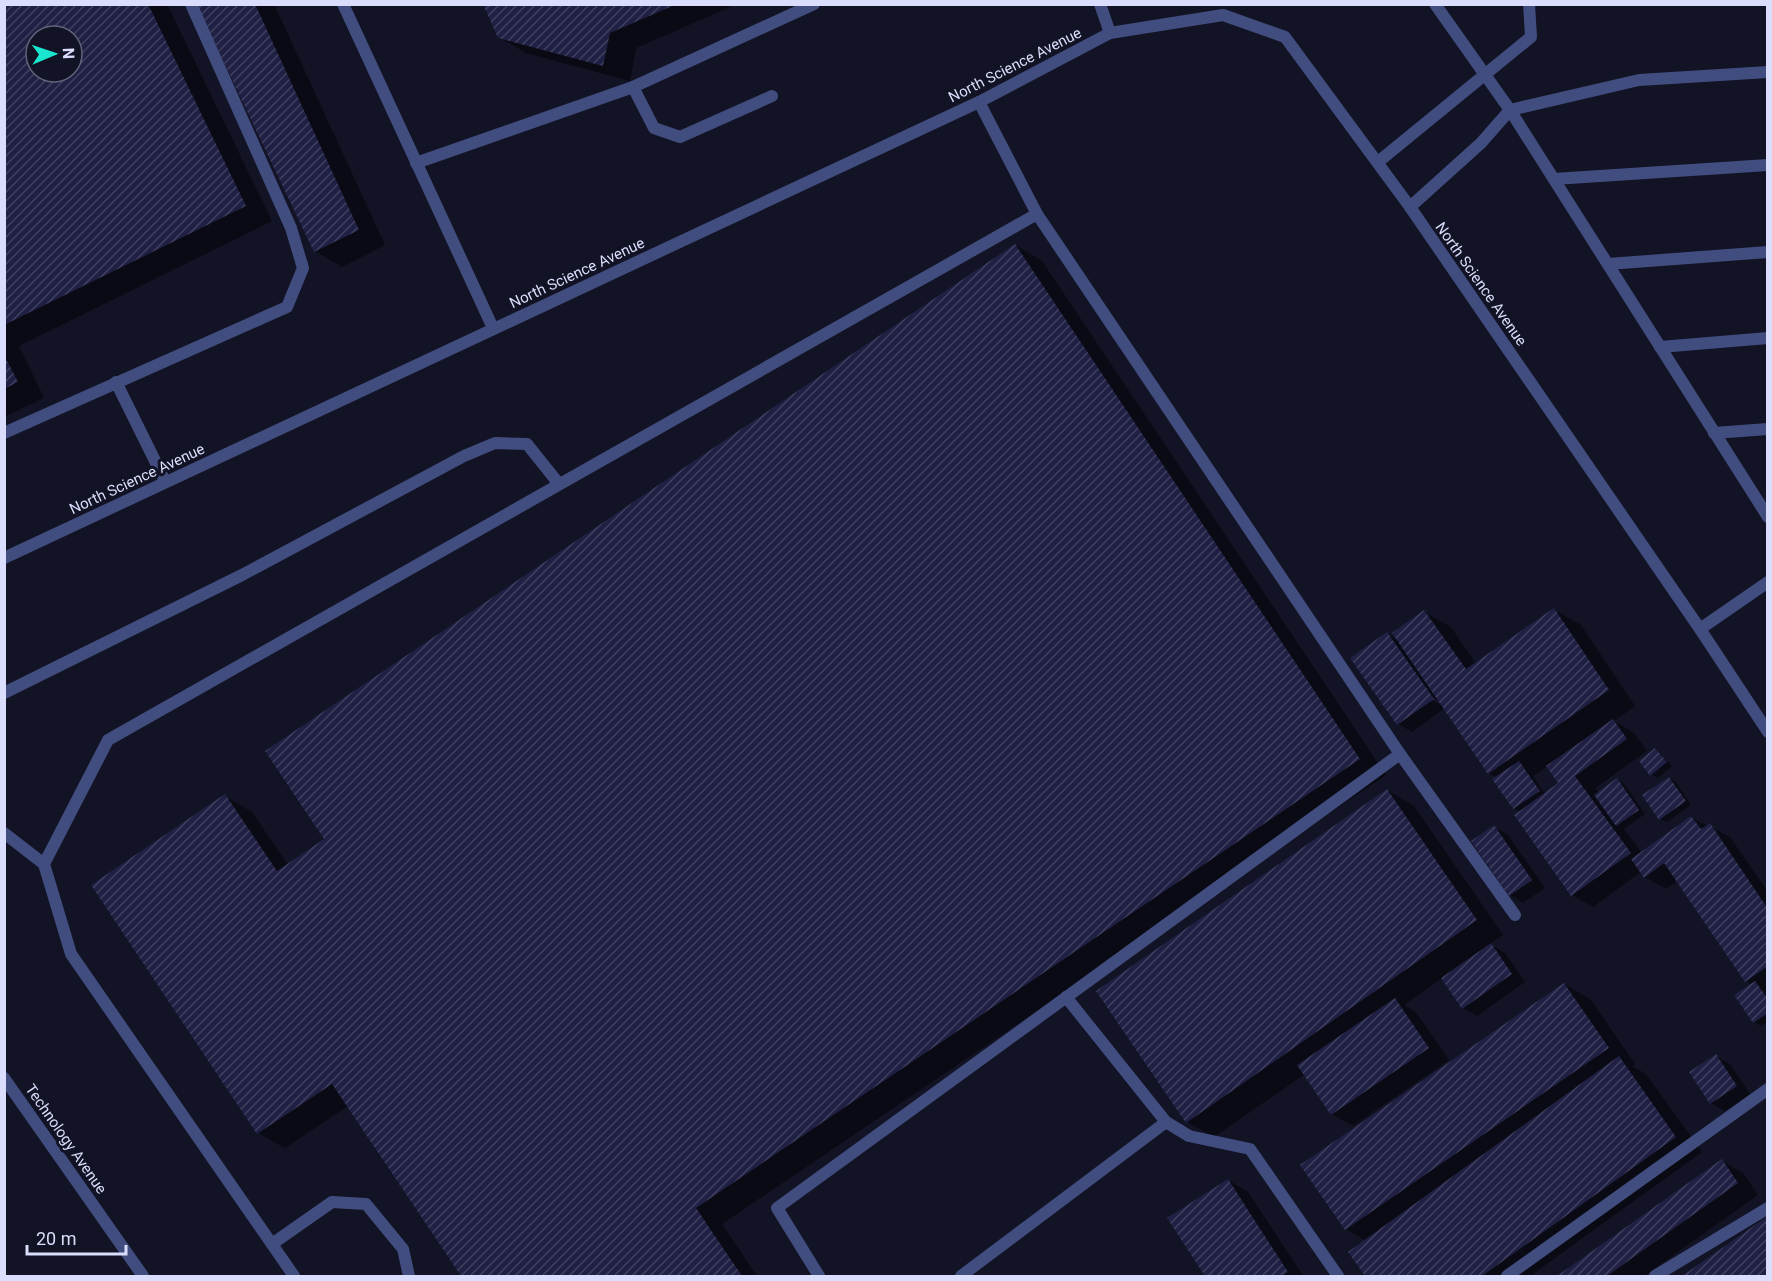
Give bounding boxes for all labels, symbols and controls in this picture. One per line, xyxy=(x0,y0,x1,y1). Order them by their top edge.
north arrow xyxy=(24,24,84,84)
street label: North Science Avenue xyxy=(946,24,1085,106)
text: N xyxy=(59,48,78,59)
street label: North Science Avenue xyxy=(1432,219,1530,349)
street label: North Science Avenue xyxy=(507,234,647,312)
street label: North Science Avenue xyxy=(67,440,207,518)
street label: Technology Avenue xyxy=(21,1081,111,1197)
scale bar xyxy=(27,1218,126,1256)
text: 20 m xyxy=(36,1228,76,1249)

